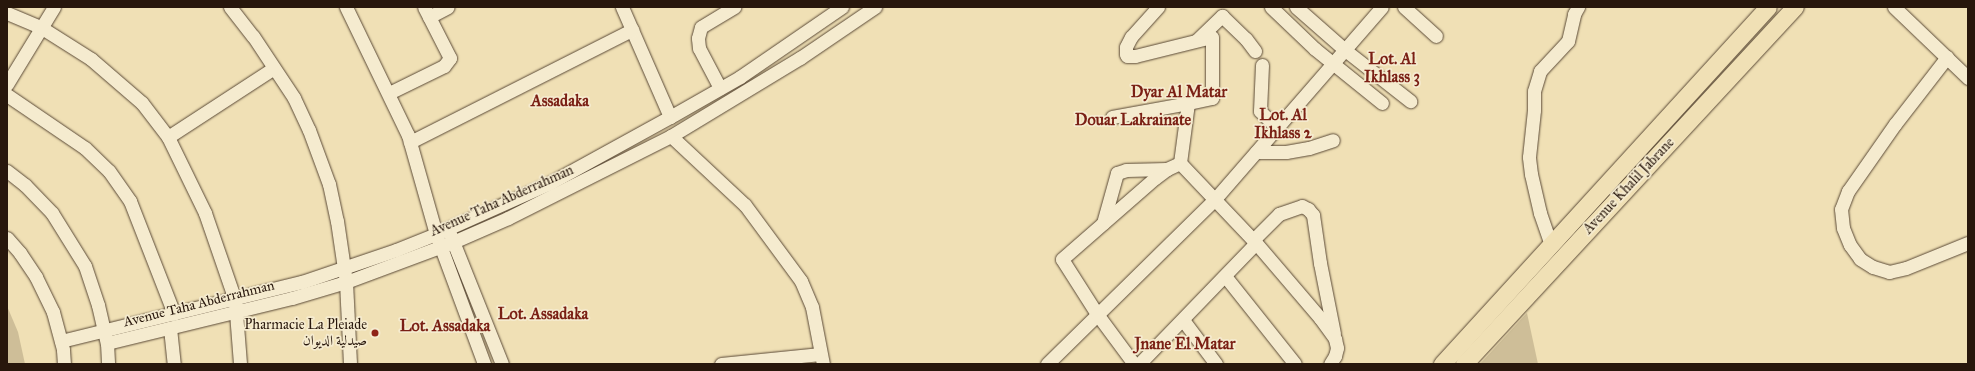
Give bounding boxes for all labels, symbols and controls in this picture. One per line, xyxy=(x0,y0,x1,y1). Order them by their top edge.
district label: Lot. Al Ikhlass 3 xyxy=(1364,49,1420,87)
district label: Dyar Al Matar xyxy=(1131,82,1227,102)
district label: Assadaka xyxy=(531,91,589,111)
district label: Lot. Al Ikhlass 2 xyxy=(1254,105,1312,143)
district label: Douar Lakrainate xyxy=(1075,110,1191,130)
street label: Avenue Khalil Jabrane xyxy=(1580,134,1678,238)
street label: Avenue Taha Abderrahman xyxy=(428,162,576,240)
street label: Avenue Taha Abderrahman xyxy=(122,277,276,331)
district label: Lot. Assadaka xyxy=(498,304,588,324)
district label: Lot. Assadaka xyxy=(400,316,490,336)
place label: Pharmacie La Pleiade صيدلية الديوان xyxy=(244,317,367,350)
marker: Pharmacie La Pleiade صيدلية الديوان xyxy=(370,328,380,338)
district label: Jnane El Matar xyxy=(1134,334,1236,354)

